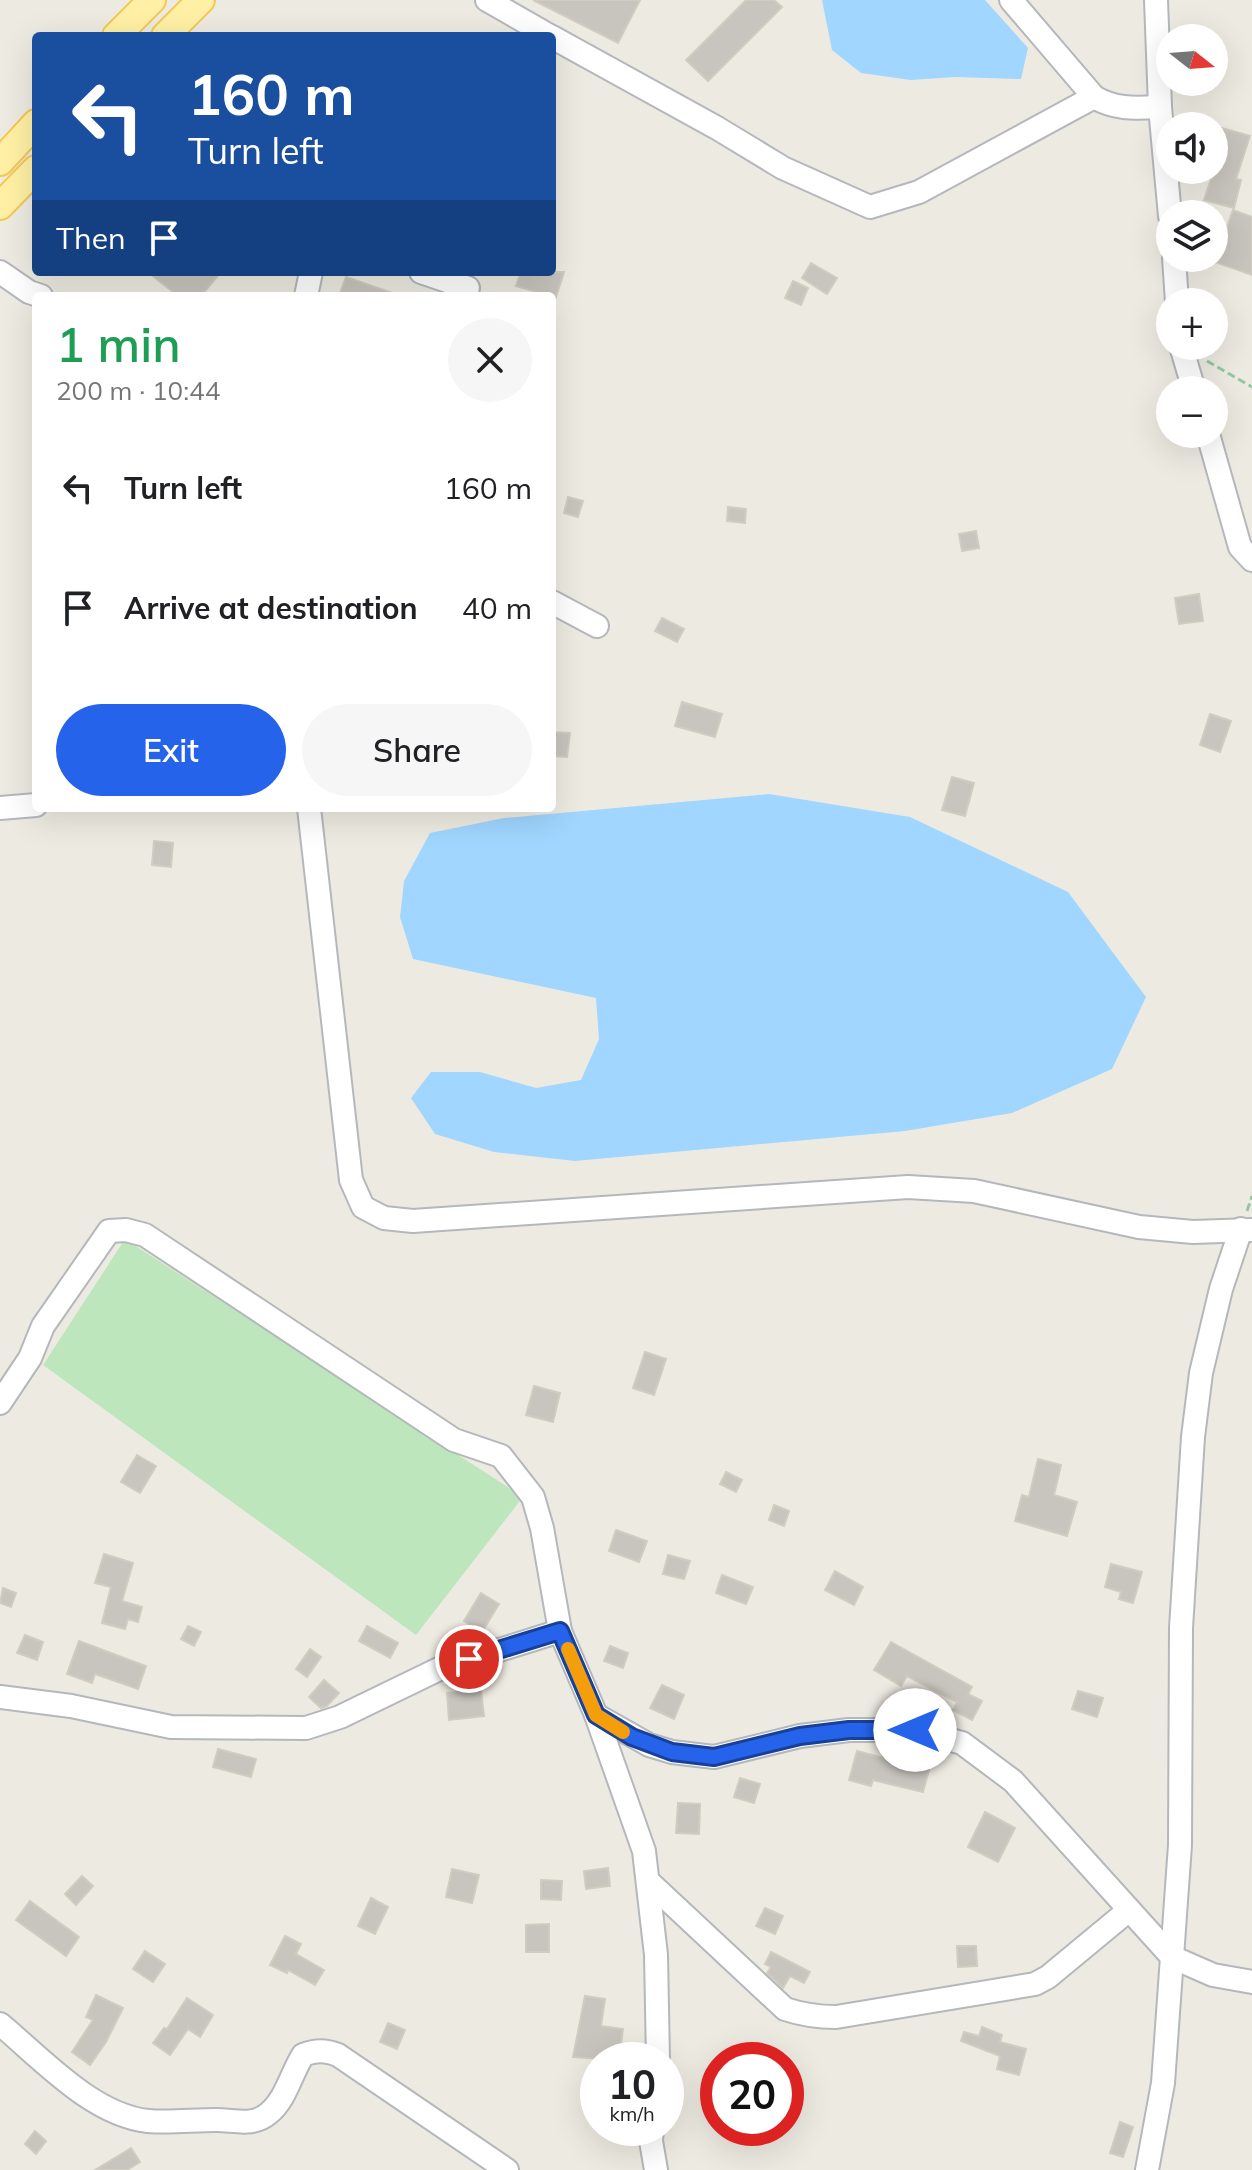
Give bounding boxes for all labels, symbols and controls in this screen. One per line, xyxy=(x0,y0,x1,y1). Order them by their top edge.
north arrow xyxy=(1156,24,1228,96)
map controls xyxy=(1156,24,1228,448)
text: 160 m xyxy=(188,59,355,129)
icon: left xyxy=(56,64,160,168)
button: sound xyxy=(1156,112,1228,184)
text: Turn left xyxy=(188,128,324,173)
button: layers xyxy=(1156,200,1228,272)
icon: arrive xyxy=(142,216,186,260)
text: Then xyxy=(56,219,126,257)
button: + xyxy=(1156,288,1228,360)
text: 1 min xyxy=(56,314,181,374)
button: close xyxy=(448,318,532,402)
text: 200 m · 10:44 xyxy=(56,374,220,407)
button: − xyxy=(1156,376,1228,448)
icon: left xyxy=(56,466,100,510)
text: Turn left xyxy=(124,469,242,507)
text: 160 m xyxy=(444,469,532,507)
icon: arrive xyxy=(56,586,100,630)
text: Arrive at destination xyxy=(124,589,418,627)
text: 40 m xyxy=(462,589,532,627)
button: Exit xyxy=(56,704,286,796)
button: Share xyxy=(302,704,532,796)
pin xyxy=(435,1625,503,1693)
icon: arrive xyxy=(447,1637,491,1681)
position arrow xyxy=(873,1688,957,1772)
speed limit sign: 20 xyxy=(700,2042,804,2146)
text: 10 xyxy=(608,2059,656,2109)
text: km/h xyxy=(609,2101,655,2126)

